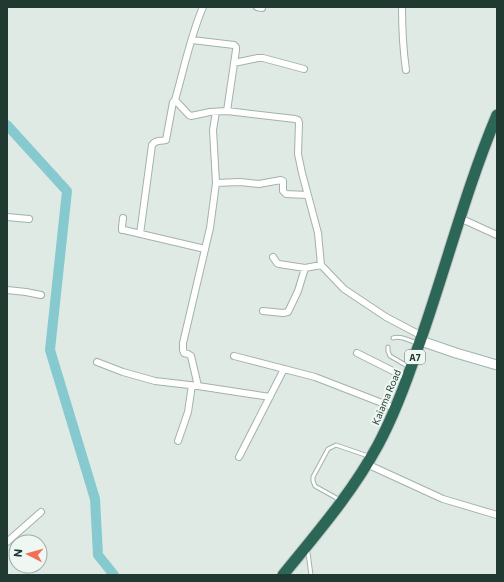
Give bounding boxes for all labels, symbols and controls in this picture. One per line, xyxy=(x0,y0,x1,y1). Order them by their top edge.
road number: A7 xyxy=(405,350,425,364)
street label: Kaiama Road xyxy=(369,367,403,426)
north arrow xyxy=(8,534,48,574)
text: N xyxy=(11,548,24,558)

